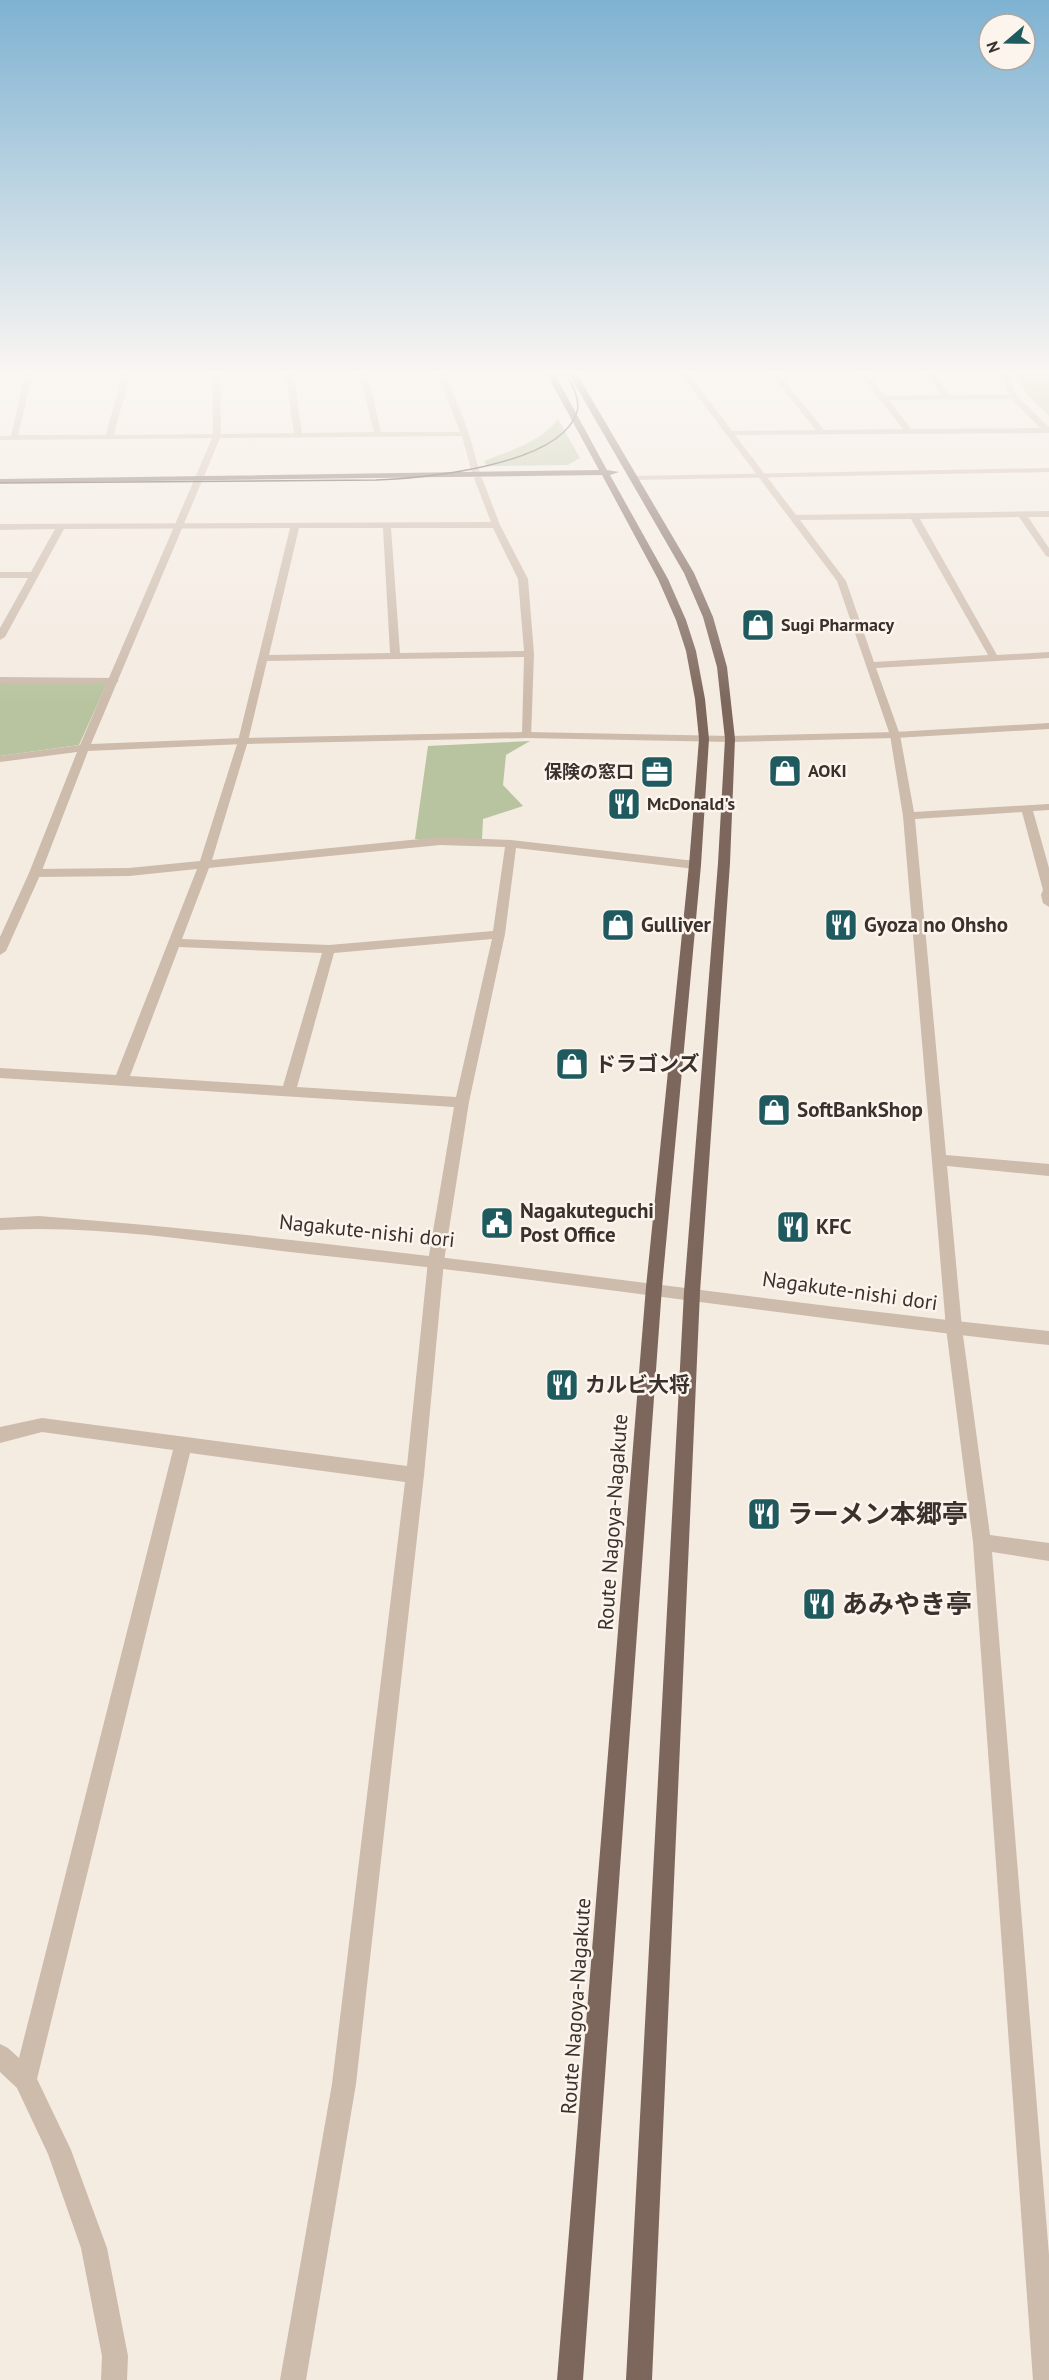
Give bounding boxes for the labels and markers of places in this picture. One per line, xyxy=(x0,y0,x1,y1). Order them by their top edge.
shop icon: Sugi Pharmacy xyxy=(740,607,776,643)
place label: Sugi Pharmacy xyxy=(781,613,895,636)
shop icon: AOKI xyxy=(767,753,803,789)
office icon: 保険の窓口 xyxy=(639,754,675,790)
place label: AOKI xyxy=(808,759,847,782)
place label: 保険の窓口 xyxy=(544,760,634,783)
restaurant icon: McDonald's xyxy=(606,786,642,822)
place label: McDonald's xyxy=(647,792,735,815)
shop icon: Gulliver xyxy=(600,907,636,943)
restaurant icon: Gyoza no Ohsho xyxy=(823,907,859,943)
place label: Gulliver xyxy=(641,911,712,938)
place label: Gyoza no Ohsho xyxy=(864,911,1008,938)
shop icon: ドラゴンズ xyxy=(554,1046,590,1082)
place label: ドラゴンズ xyxy=(595,1050,700,1077)
shop icon: SoftBankShop xyxy=(756,1092,792,1128)
place label: SoftBankShop xyxy=(797,1096,923,1123)
place label: Nagakuteguchi Post Office xyxy=(520,1197,654,1248)
public building icon: Nagakuteguchi Post Office xyxy=(479,1205,515,1241)
restaurant icon: KFC xyxy=(775,1209,811,1245)
place label: KFC xyxy=(816,1213,852,1240)
restaurant icon: カルビ大将 xyxy=(544,1367,580,1403)
place label: カルビ大将 xyxy=(585,1371,690,1398)
restaurant icon: ラーメン本郷亭 xyxy=(746,1496,782,1532)
place label: ラーメン本郷亭 xyxy=(787,1497,968,1530)
restaurant icon: あみやき亭 xyxy=(801,1586,837,1622)
place label: あみやき亭 xyxy=(842,1587,972,1620)

